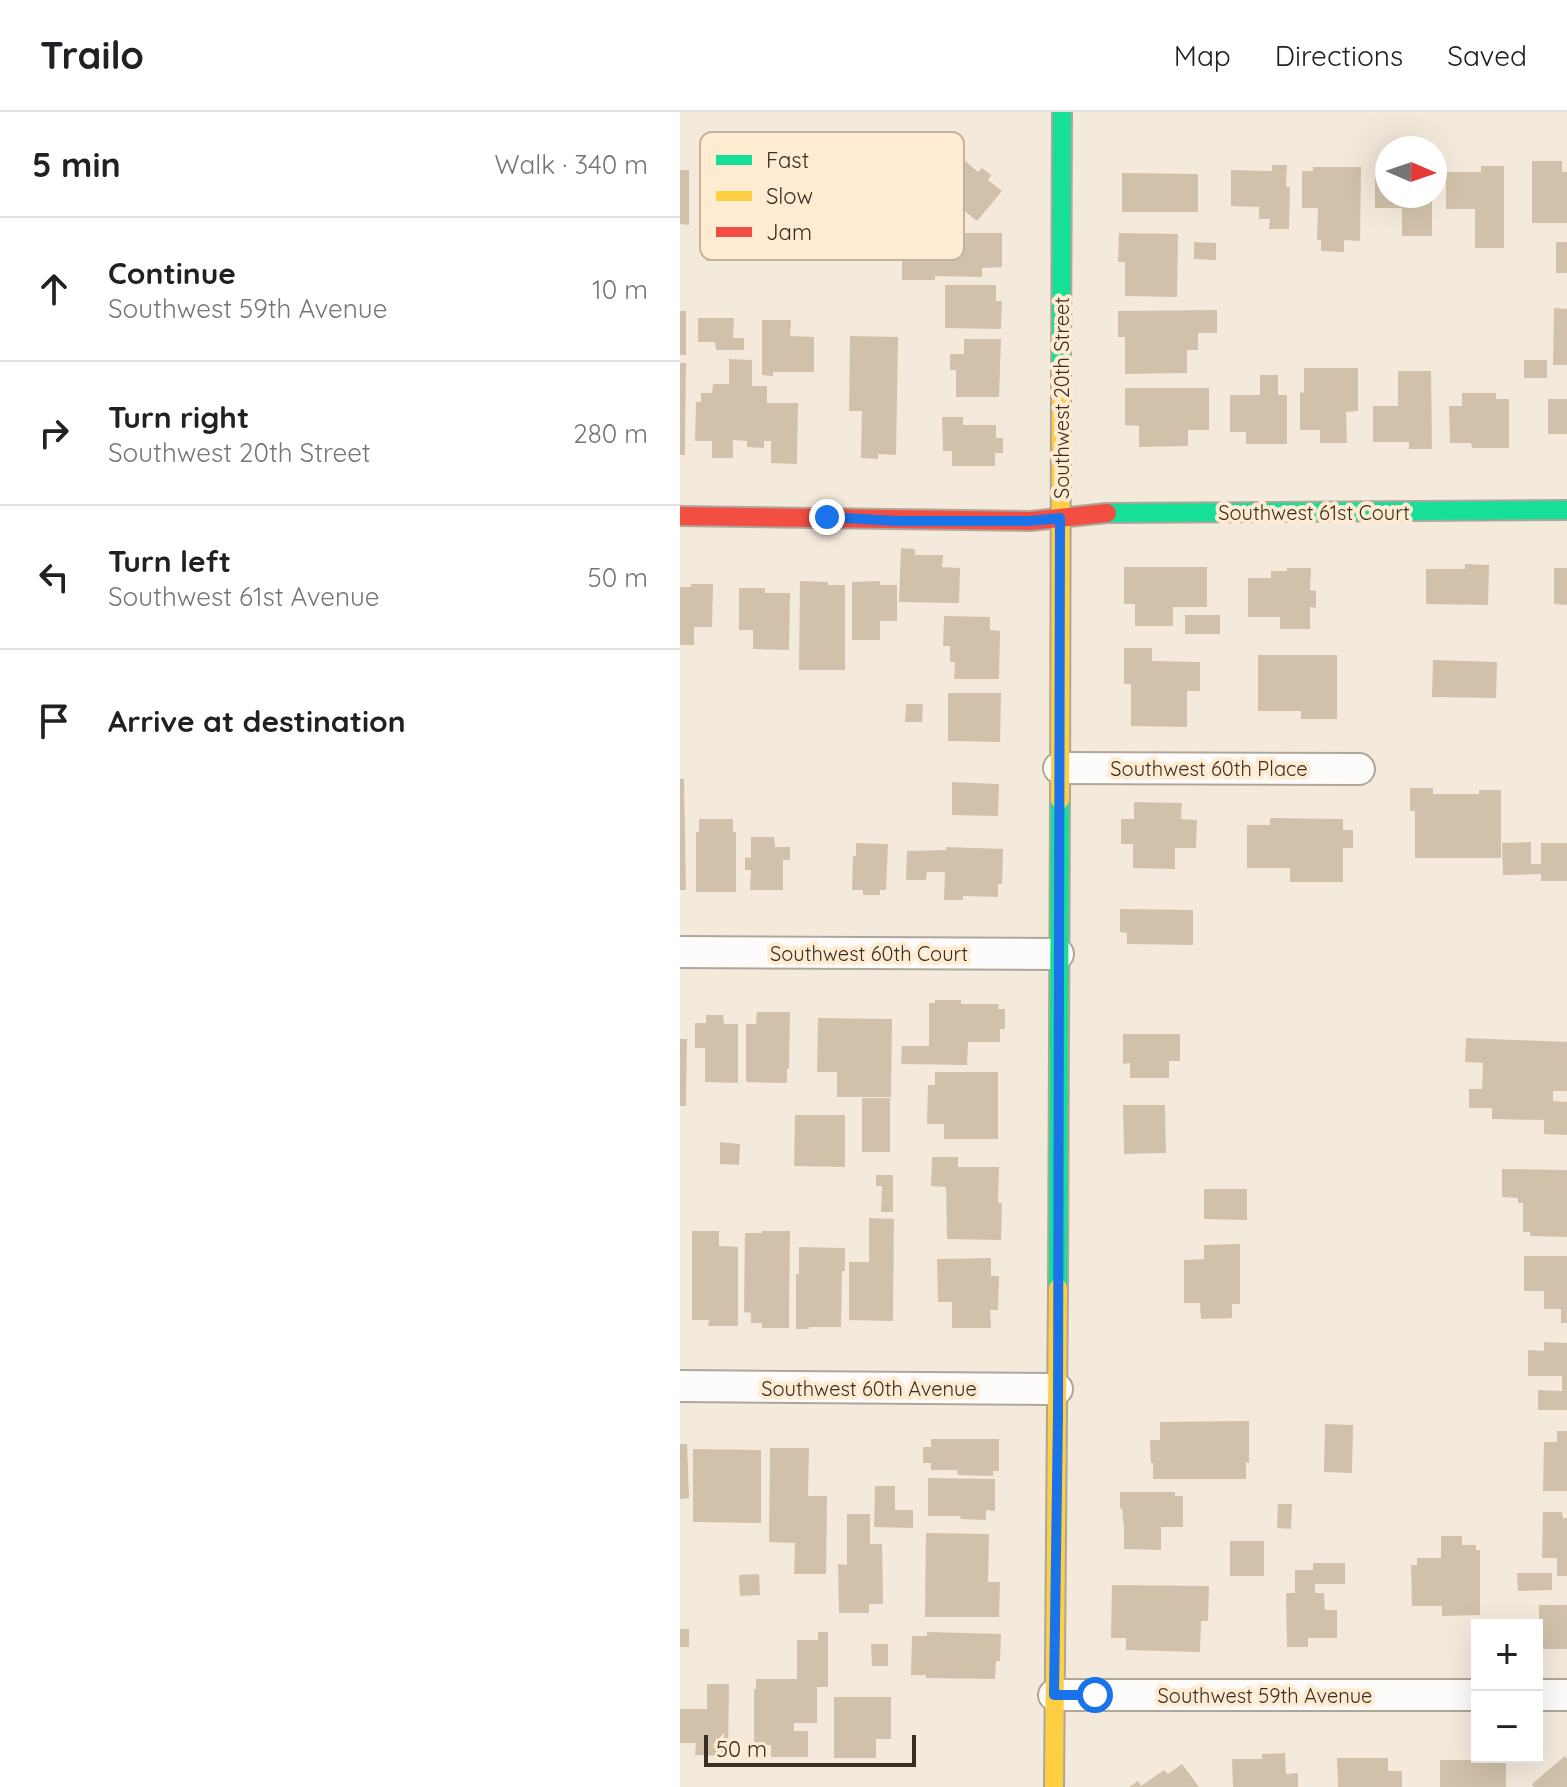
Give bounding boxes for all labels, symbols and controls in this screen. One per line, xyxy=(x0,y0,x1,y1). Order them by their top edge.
text: Trailo xyxy=(40,31,144,79)
text: Map xyxy=(1174,38,1231,73)
text: Directions xyxy=(1275,38,1403,73)
text: Saved xyxy=(1447,38,1527,73)
legend xyxy=(700,132,964,260)
north arrow xyxy=(1375,136,1447,208)
text: 5 min xyxy=(32,143,121,186)
text: Fast xyxy=(766,146,809,174)
text: Walk · 340 m xyxy=(495,148,648,181)
text: Slow xyxy=(766,182,813,210)
text: Jam xyxy=(766,218,812,246)
text: Continue xyxy=(108,254,236,292)
icon: ahead xyxy=(32,267,76,311)
text: 10 m xyxy=(592,273,648,306)
text: Southwest 59th Avenue xyxy=(108,292,387,325)
street label: Southwest 20th Street xyxy=(1049,297,1074,499)
text: Turn right xyxy=(108,398,249,436)
icon: right xyxy=(32,411,76,455)
text: 280 m xyxy=(573,417,648,450)
text: Southwest 20th Street xyxy=(108,436,371,469)
route end xyxy=(809,499,845,535)
street label: Southwest 61st Court xyxy=(1218,500,1410,525)
text: Turn left xyxy=(108,542,231,580)
icon: left xyxy=(32,555,76,599)
text: 50 m xyxy=(588,561,648,594)
text: Southwest 61st Avenue xyxy=(108,580,380,613)
icon: arrive xyxy=(32,699,76,743)
text: Arrive at destination xyxy=(108,702,406,740)
street label: Southwest 60th Place xyxy=(1110,756,1308,781)
street label: Southwest 60th Court xyxy=(770,941,968,966)
street label: Southwest 60th Avenue xyxy=(761,1376,977,1401)
map controls xyxy=(1471,1619,1543,1763)
button: + xyxy=(1471,1619,1543,1691)
route start xyxy=(1077,1677,1113,1713)
street label: Southwest 59th Avenue xyxy=(1158,1683,1372,1708)
button: − xyxy=(1471,1691,1543,1763)
scale bar xyxy=(704,1731,916,1767)
text: 50 m xyxy=(716,1735,767,1763)

